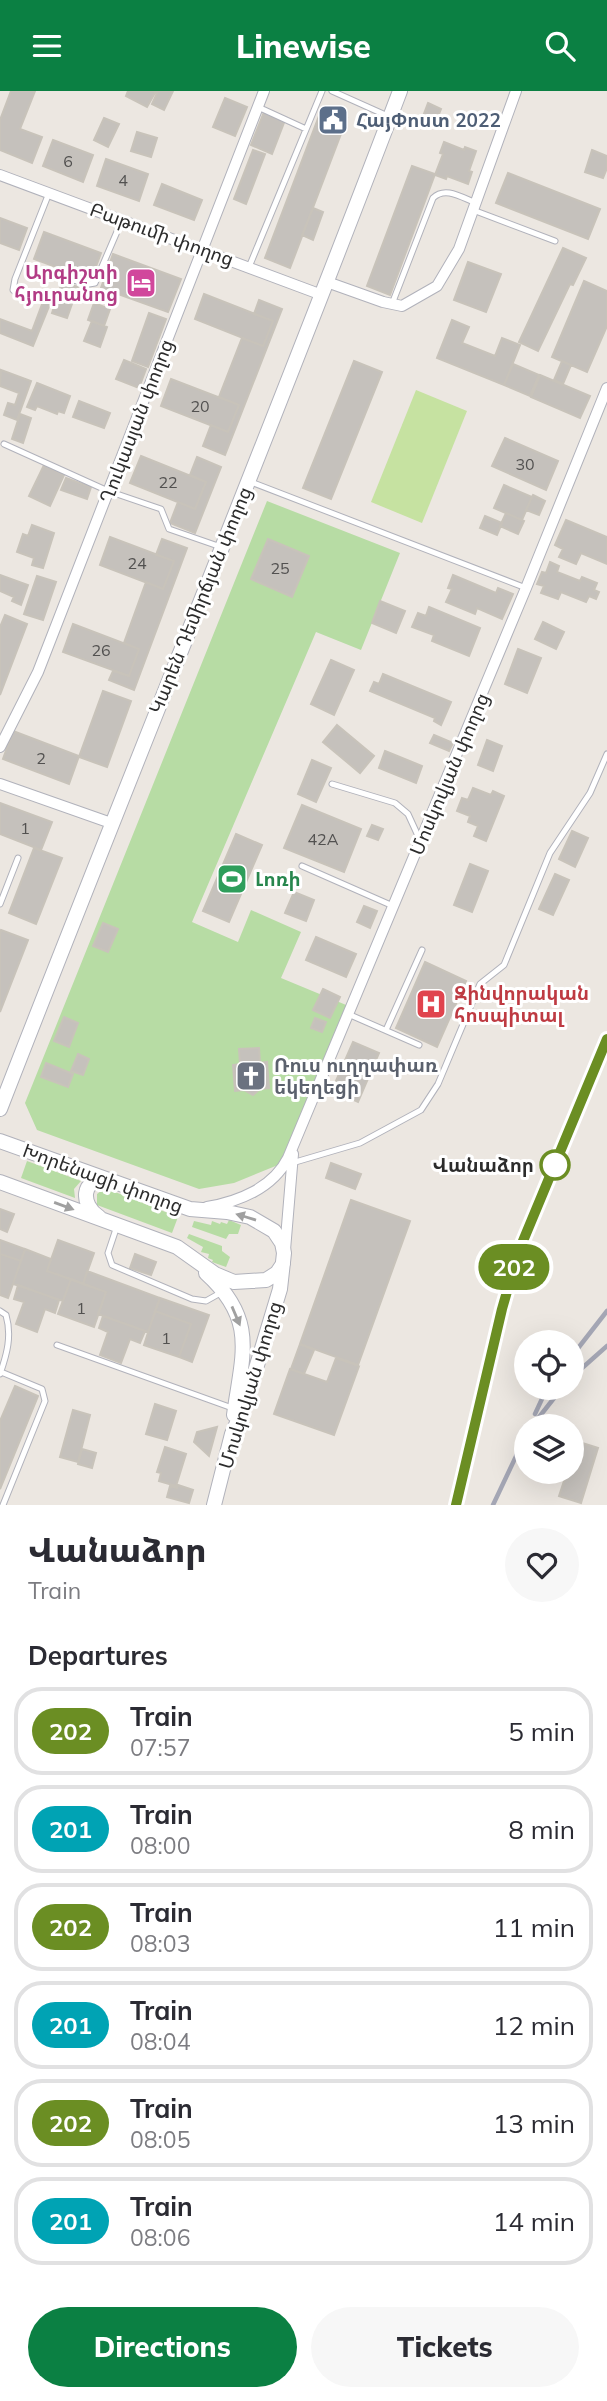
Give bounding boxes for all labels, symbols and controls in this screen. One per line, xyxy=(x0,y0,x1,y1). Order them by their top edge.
text: Linewise xyxy=(236,26,371,66)
icon: menu xyxy=(28,27,66,65)
icon: search xyxy=(541,27,579,65)
public building icon: ՀայՓոստ 2022 xyxy=(316,103,350,137)
place label: ՀայՓոստ 2022 xyxy=(356,108,501,132)
house number: 6 xyxy=(63,151,73,171)
house number: 4 xyxy=(118,170,128,190)
street label: Բաթումի փողոց xyxy=(87,197,237,271)
place label: Արգիշտի հյուրանոց xyxy=(14,260,118,306)
hotel icon: Արգիշտի հյուրանոց xyxy=(124,266,158,300)
street label: Ղուկասյան փողոց xyxy=(94,336,178,506)
house number: 20 xyxy=(190,396,210,416)
house number: 30 xyxy=(515,454,535,474)
house number: 22 xyxy=(158,472,178,492)
street label: Կարեն Դեմիրճյան փողոց xyxy=(143,483,257,717)
house number: 24 xyxy=(127,553,147,573)
house number: 25 xyxy=(270,558,290,578)
house number: 26 xyxy=(91,640,111,660)
street label: Մոսկովյան փողոց xyxy=(404,689,494,859)
house number: 2 xyxy=(36,748,46,768)
house number: 1 xyxy=(20,818,30,838)
house number: 42A xyxy=(308,829,339,849)
sports icon: Լոռի xyxy=(215,862,249,896)
place label: Լոռի xyxy=(255,867,301,891)
place label: Զինվորական հոսպիտալ xyxy=(454,981,589,1027)
hospital icon: Զինվորական հոսպիտալ xyxy=(414,987,448,1021)
place label: Ռուս ուղղափառ եկեղեցի xyxy=(274,1053,438,1099)
church icon: Ռուս ուղղափառ եկեղեցի xyxy=(234,1059,268,1093)
street label: Խորենացի փողոց xyxy=(20,1138,186,1218)
marker: Վանաձոր xyxy=(540,1150,570,1180)
place label: Վանաձոր xyxy=(432,1153,534,1177)
one-way arrow xyxy=(54,1201,75,1212)
one-way arrow xyxy=(235,1211,256,1221)
line badge: 202 xyxy=(474,1244,554,1290)
text: 202 xyxy=(492,1252,536,1282)
house number: 1 xyxy=(76,1298,86,1318)
street label: Մոսկովյան փողոց xyxy=(213,1298,287,1472)
one-way arrow xyxy=(231,1306,242,1327)
house number: 1 xyxy=(161,1328,171,1348)
map controls xyxy=(514,1330,584,1484)
button: locate xyxy=(514,1330,584,1400)
button: layers xyxy=(514,1414,584,1484)
button: heart xyxy=(505,1528,579,1602)
text: Վանաձոր xyxy=(28,1529,207,1570)
text: Train xyxy=(28,1576,81,1605)
text: Departures xyxy=(28,1639,168,1672)
text: Train xyxy=(130,1700,193,1733)
text: 5 min xyxy=(508,1715,575,1748)
text: 202 xyxy=(49,1716,92,1746)
text: 07:57 xyxy=(130,1733,190,1762)
text: Train xyxy=(130,1798,193,1831)
text: 8 min xyxy=(508,1813,575,1846)
text: 201 xyxy=(49,1814,92,1844)
text: 08:00 xyxy=(130,1831,190,1860)
text: Train xyxy=(130,1896,193,1929)
text: 11 min xyxy=(493,1911,575,1944)
text: 202 xyxy=(49,1912,92,1942)
text: 08:03 xyxy=(130,1929,190,1958)
text: Train xyxy=(130,1994,193,2027)
text: 12 min xyxy=(493,2009,575,2042)
text: 201 xyxy=(49,2010,92,2040)
text: 08:04 xyxy=(130,2027,190,2056)
text: Train xyxy=(130,2092,193,2125)
text: 13 min xyxy=(493,2107,575,2140)
text: 202 xyxy=(49,2108,92,2138)
text: 08:05 xyxy=(130,2125,190,2154)
text: Train xyxy=(130,2190,193,2223)
text: 14 min xyxy=(493,2205,575,2238)
text: 201 xyxy=(49,2206,92,2236)
text: 08:06 xyxy=(130,2223,190,2252)
button: Directions xyxy=(28,2307,297,2387)
button: Tickets xyxy=(311,2307,579,2387)

